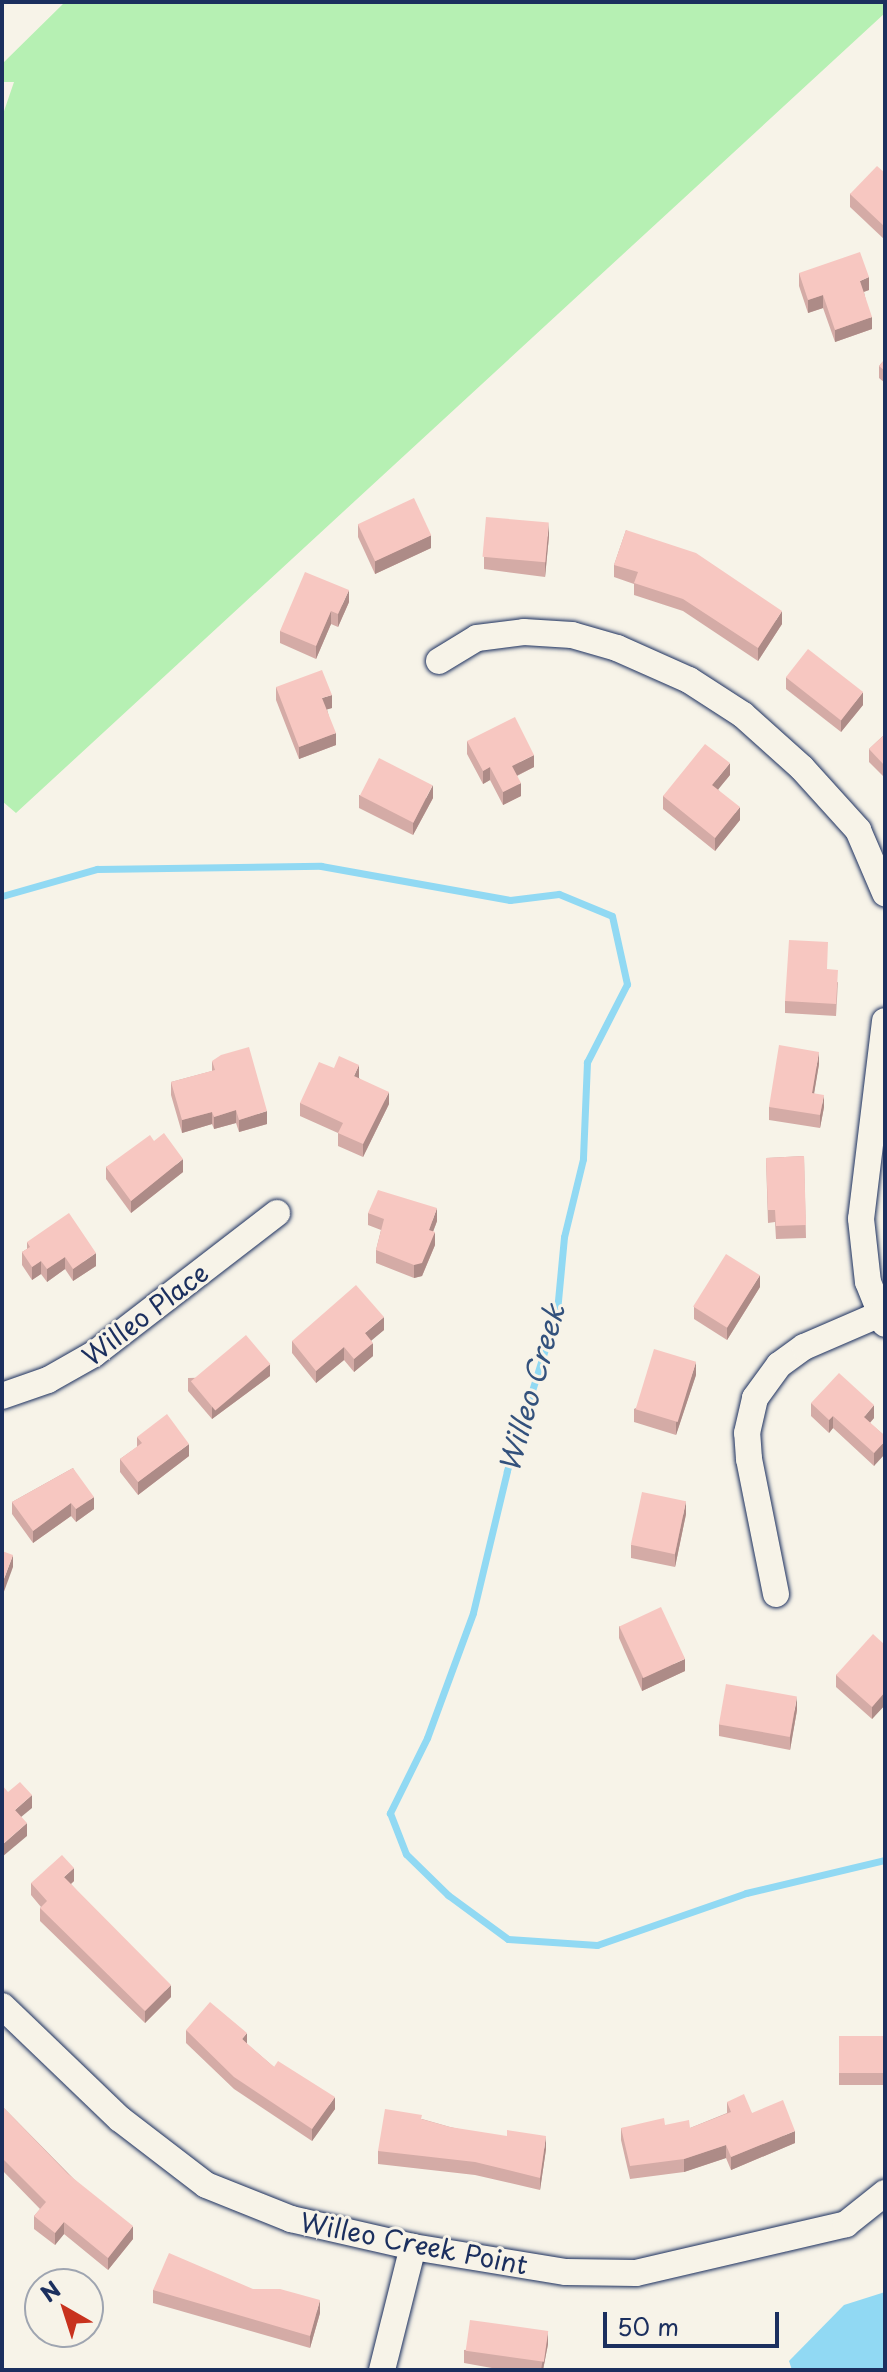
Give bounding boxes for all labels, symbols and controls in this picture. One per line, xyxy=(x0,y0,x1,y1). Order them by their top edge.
street label: Willeo Place xyxy=(75,1256,215,1372)
water label: Willeo Creek xyxy=(491,1300,571,1476)
street label: Willeo Creek Point xyxy=(296,2205,532,2281)
north arrow xyxy=(24,2268,104,2348)
text: N xyxy=(33,2272,67,2309)
scale bar xyxy=(607,2296,783,2346)
text: 50 m xyxy=(617,2308,679,2344)

